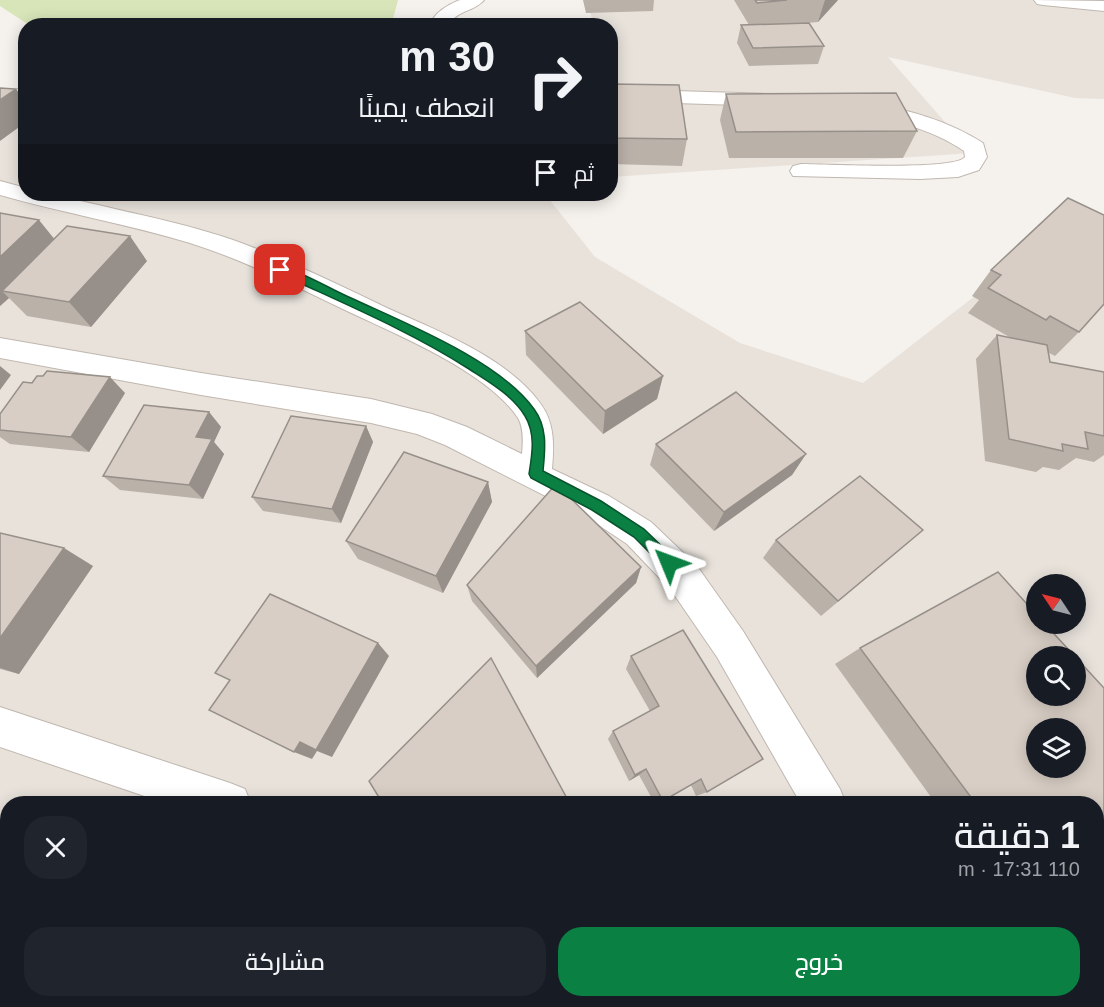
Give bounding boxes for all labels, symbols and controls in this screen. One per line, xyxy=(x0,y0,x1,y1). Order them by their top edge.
text: 30 m xyxy=(399,33,495,80)
icon: right xyxy=(516,42,594,120)
text: انعطف يمينًا xyxy=(358,93,495,123)
icon: arrive xyxy=(529,156,562,189)
text: ثم xyxy=(574,161,594,186)
pin xyxy=(254,244,305,295)
icon: arrive xyxy=(263,253,296,286)
position arrow xyxy=(637,531,701,595)
north arrow xyxy=(1026,574,1086,634)
map controls xyxy=(1026,574,1086,778)
button: search xyxy=(1026,646,1086,706)
button: layers xyxy=(1026,718,1086,778)
text: 1 دقيقة xyxy=(954,815,1080,856)
button: close xyxy=(24,816,87,879)
text: 110 m · 17:31 xyxy=(958,858,1080,880)
button: مشاركة xyxy=(24,927,546,996)
button: خروج xyxy=(558,927,1080,996)

